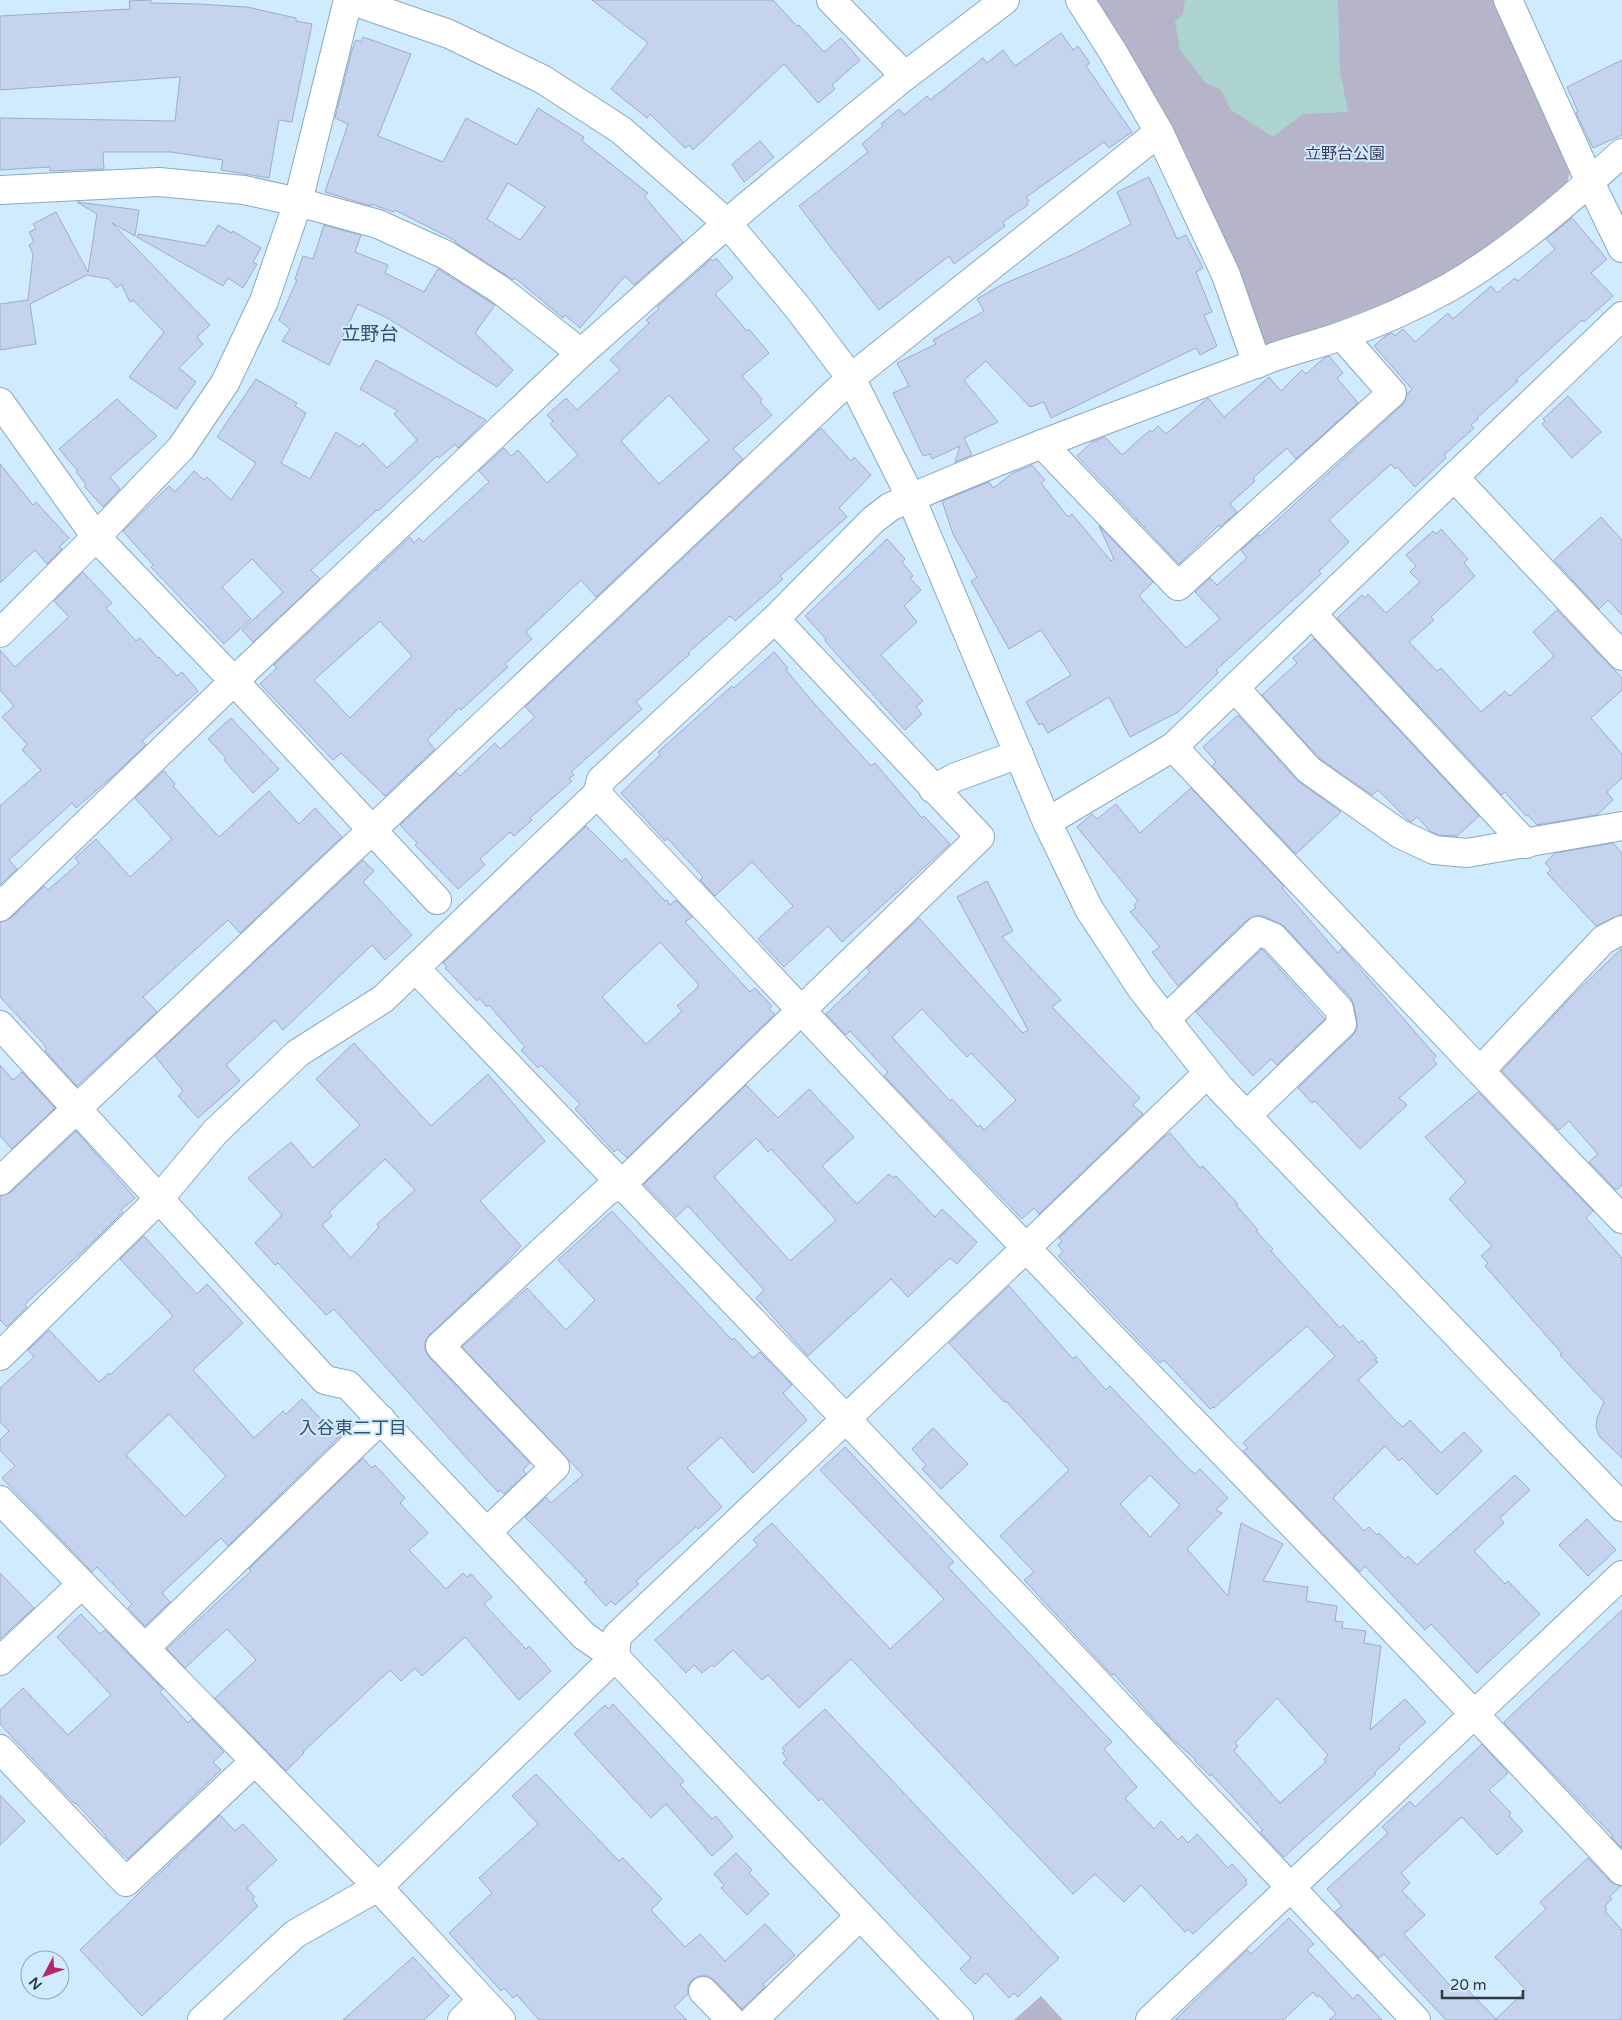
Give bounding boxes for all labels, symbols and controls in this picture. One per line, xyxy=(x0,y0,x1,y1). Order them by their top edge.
park label: 立野台公園 xyxy=(1305,144,1385,164)
district label: 立野台 xyxy=(341,323,399,345)
district label: 入谷東二丁目 xyxy=(299,1417,407,1439)
north arrow xyxy=(20,1950,70,2000)
scale bar xyxy=(1442,1968,1523,2000)
text: N xyxy=(25,1973,46,1993)
text: 20 m xyxy=(1450,1976,1487,1994)

